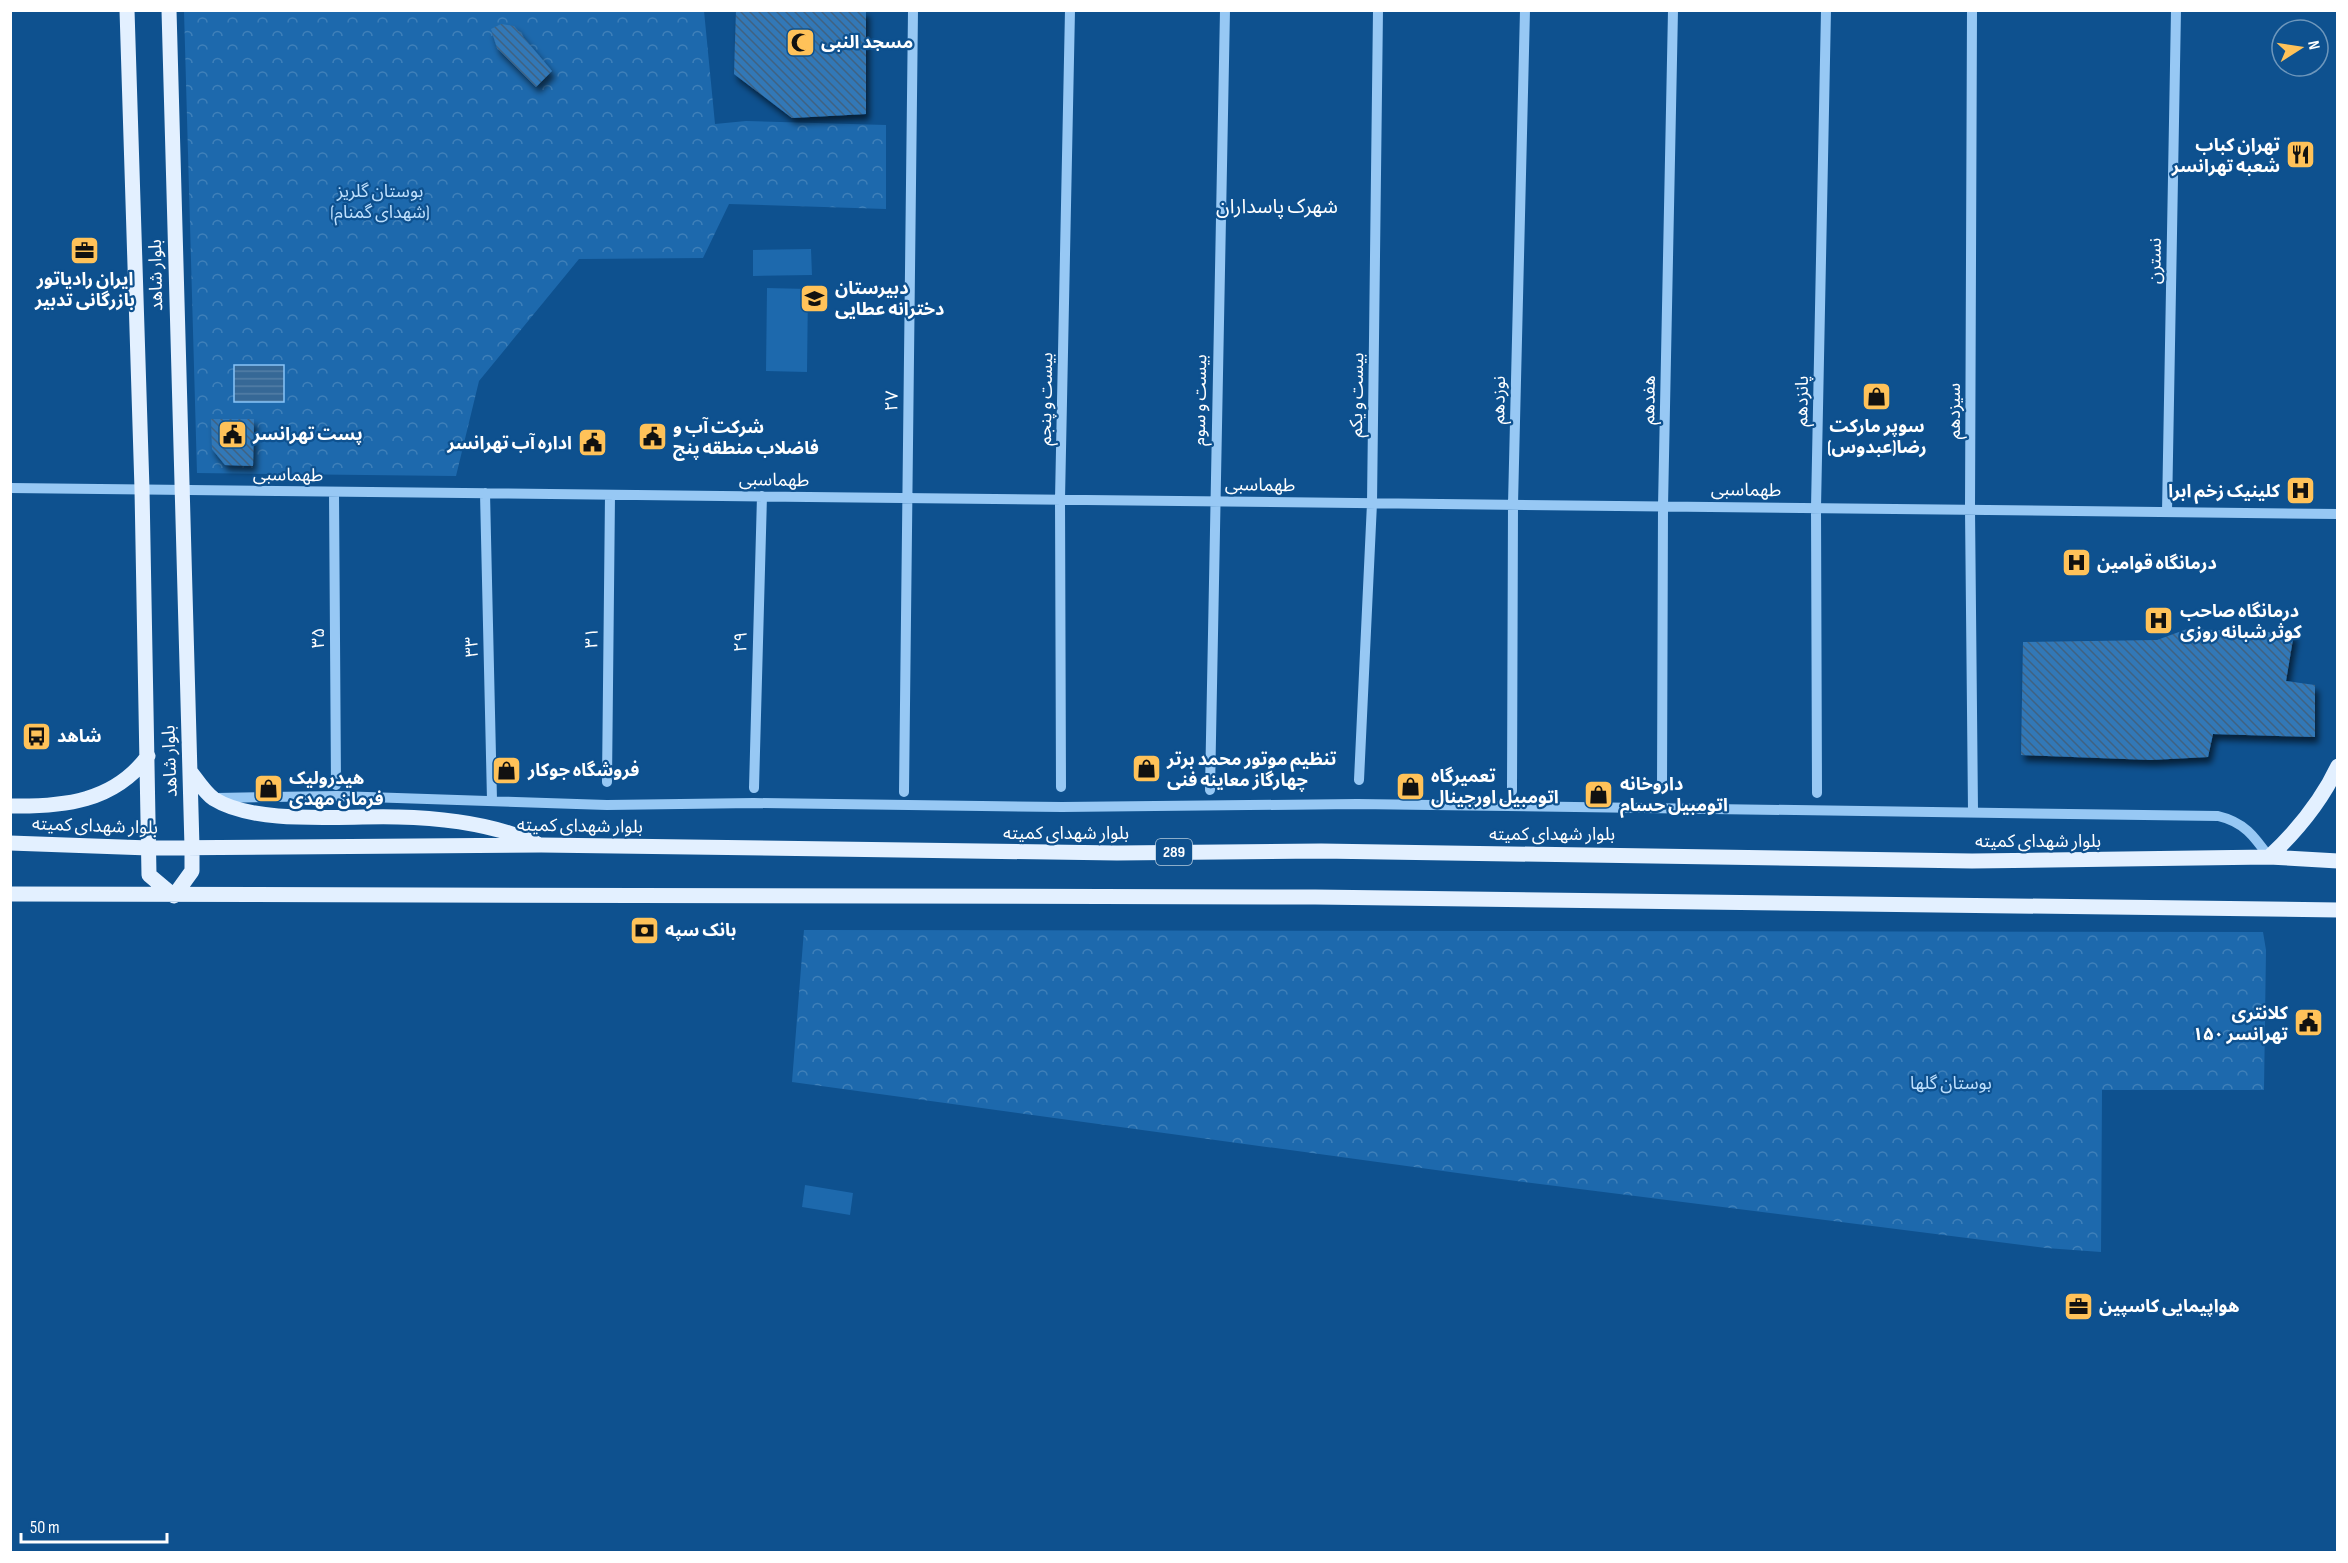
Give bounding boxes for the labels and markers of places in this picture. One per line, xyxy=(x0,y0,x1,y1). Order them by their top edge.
mosque icon: مسجد النبی xyxy=(784,26,816,58)
place label: مسجد النبی xyxy=(821,32,913,53)
place label: تهران کباب شعبه تهرانسر xyxy=(2171,135,2281,177)
restaurant icon: تهران کباب شعبه تهرانسر xyxy=(2285,139,2317,171)
office icon: ایران رادیاتور بازرگانی تدبیر xyxy=(69,234,101,266)
place label: ایران رادیاتور بازرگانی تدبیر xyxy=(34,269,135,311)
place label: دبیرستان دخترانه عطایی xyxy=(835,278,944,320)
school or university icon: دبیرستان دخترانه عطایی xyxy=(798,282,830,314)
shop icon: سوپر مارکت رضا(عبدوس) xyxy=(1861,381,1893,413)
place label: شرکت آب و فاضلاب منطقه پنج xyxy=(673,416,819,461)
place label: سوپر مارکت رضا(عبدوس) xyxy=(1827,416,1927,458)
public building icon: پست تهرانسر xyxy=(216,418,248,450)
public building icon: شرکت آب و فاضلاب منطقه پنج xyxy=(636,421,668,453)
place label: پست تهرانسر xyxy=(252,424,363,445)
public building icon: اداره آب تهرانسر xyxy=(577,427,609,459)
place label: اداره آب تهرانسر xyxy=(446,432,572,454)
hospital icon: کلینیک زخم ابرا xyxy=(2285,475,2317,507)
place label: کلینیک زخم ابرا xyxy=(2168,481,2281,504)
hospital icon: درمانگاه قوامین xyxy=(2060,547,2092,579)
place label: درمانگاه قوامین xyxy=(2097,553,2217,574)
place label: درمانگاه صاحب کوثر شبانه روزی xyxy=(2180,601,2303,643)
hospital icon: درمانگاه صاحب کوثر شبانه روزی xyxy=(2143,605,2175,637)
bus stop icon: شاهد xyxy=(20,720,52,752)
place label: شاهد xyxy=(57,726,102,747)
place label: تنظیم موتور محمد برتر چهارگاز معاینه فنی xyxy=(1166,749,1337,791)
shop icon: تنظیم موتور محمد برتر چهارگاز معاینه فنی xyxy=(1130,753,1162,785)
shop icon: فروشگاه جوکار xyxy=(491,754,523,786)
place label: فروشگاه جوکار xyxy=(527,760,639,781)
place label: تعمیرگاه اتومبیل اورجینال xyxy=(1431,766,1559,808)
place label: هیدرولیک فرمان مهدی xyxy=(289,768,384,810)
shop icon: تعمیرگاه اتومبیل اورجینال xyxy=(1394,770,1426,802)
shop icon: هیدرولیک فرمان مهدی xyxy=(252,772,284,804)
place label: داروخانه اتومبیل حسام xyxy=(1620,774,1728,818)
shop icon: داروخانه اتومبیل حسام xyxy=(1583,778,1615,810)
bank icon: بانک سپه xyxy=(628,914,660,946)
place label: بانک سپه xyxy=(665,920,737,941)
place label: کلانتری ۱۵۰ تهرانسر xyxy=(2193,1003,2289,1045)
public building icon: کلانتری ۱۵۰ تهرانسر xyxy=(2293,1007,2325,1039)
office icon: هواپیمایی کاسپین xyxy=(2062,1290,2094,1322)
place label: هواپیمایی کاسپین xyxy=(2099,1296,2240,1317)

